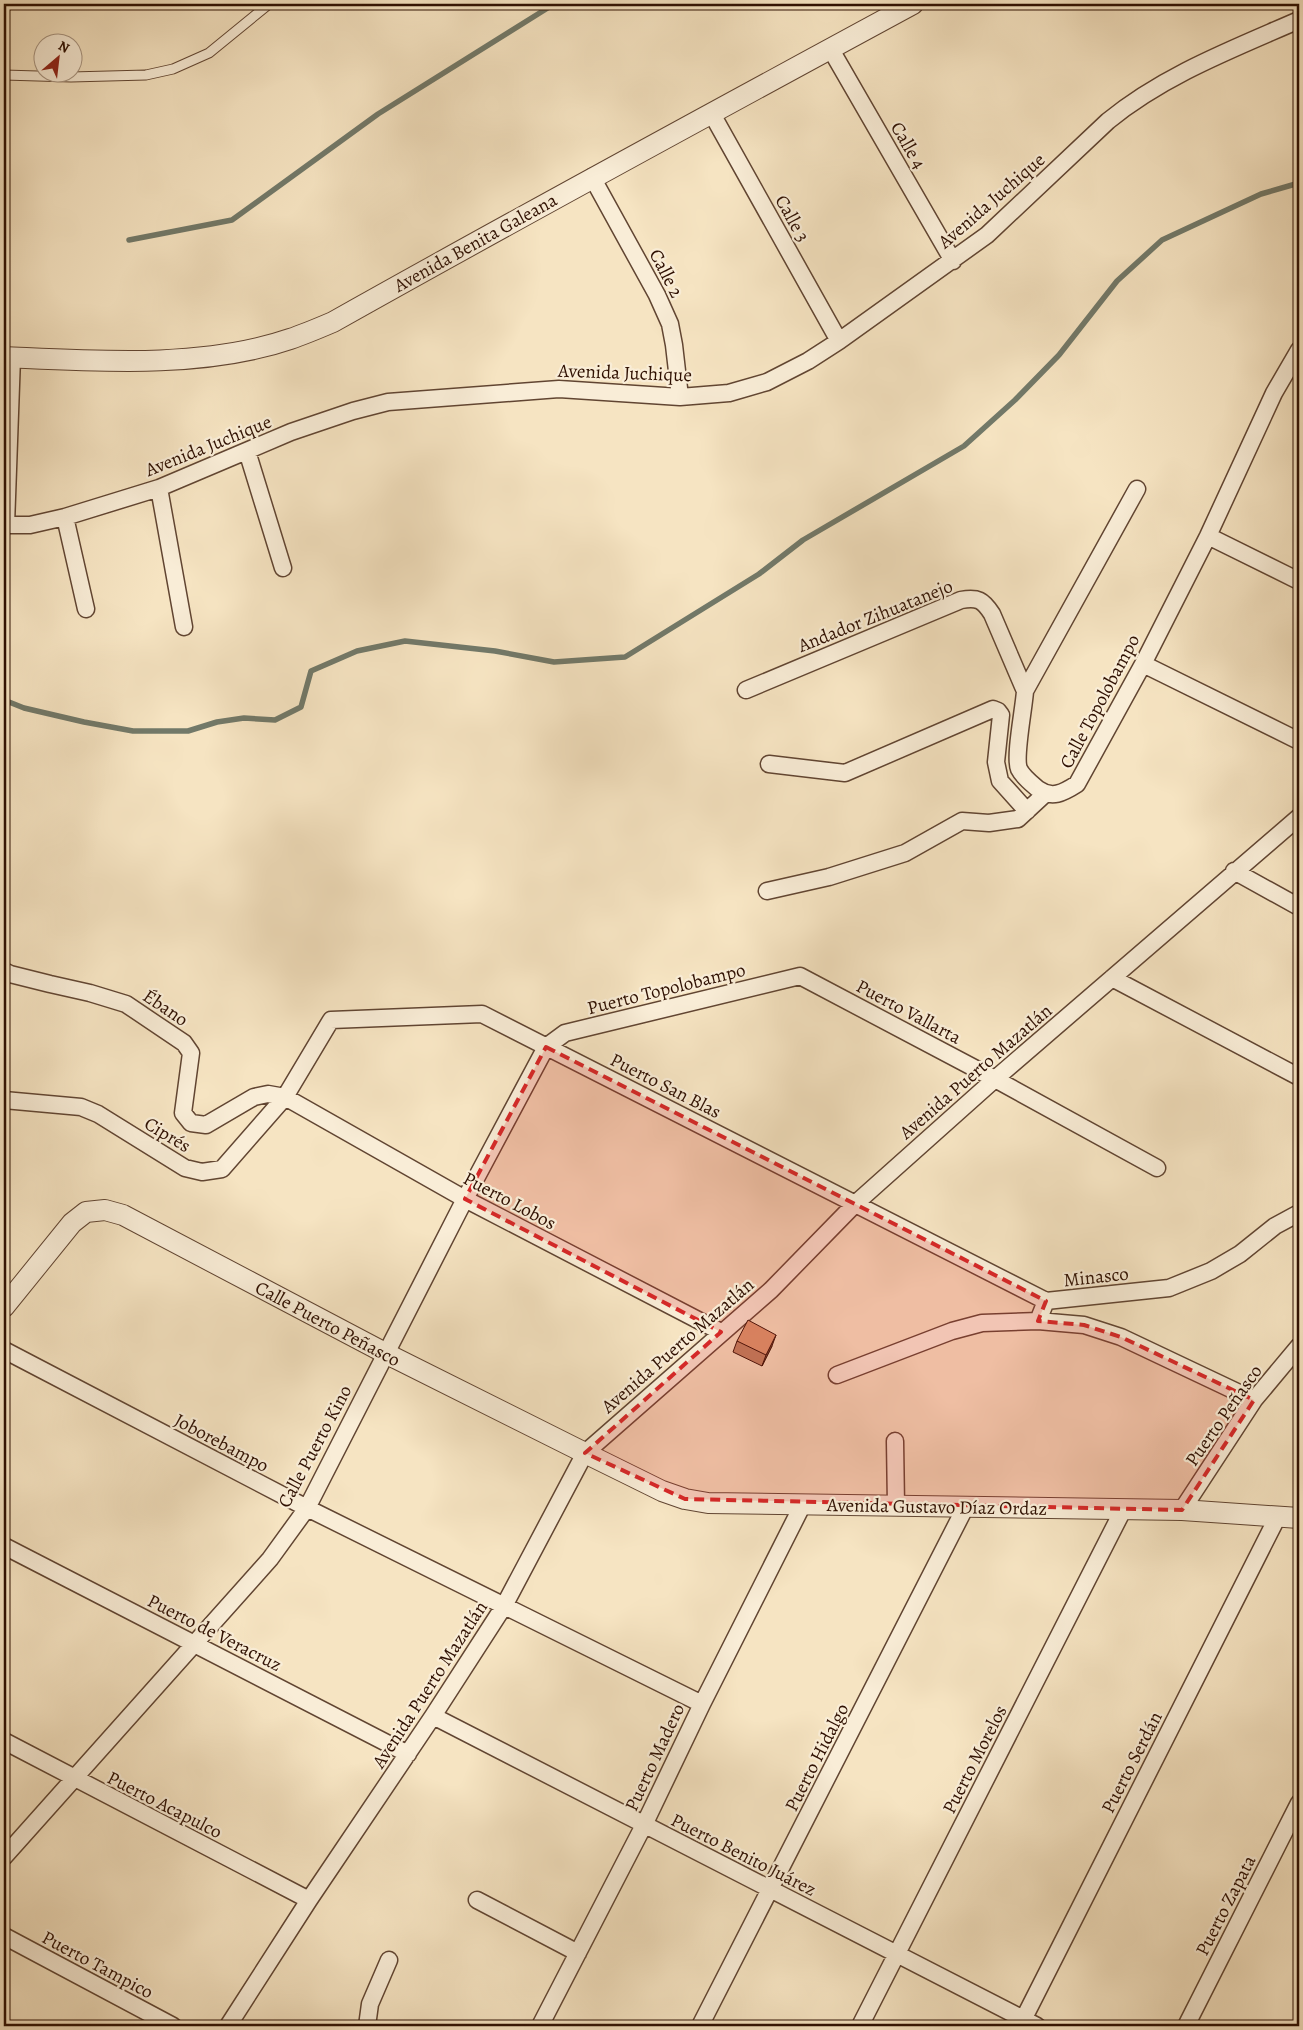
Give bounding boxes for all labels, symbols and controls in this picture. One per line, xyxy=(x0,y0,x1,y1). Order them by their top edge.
north arrow xyxy=(32,32,82,82)
text: N xyxy=(55,36,73,58)
street label: Calle 4 xyxy=(884,117,932,174)
street label: Avenida Juchique xyxy=(932,147,1051,255)
street label: Avenida Benita Galeana xyxy=(388,187,562,299)
street label: Calle 3 xyxy=(769,190,816,247)
street label: Calle 2 xyxy=(643,245,689,302)
street label: Avenida Juchique xyxy=(557,358,692,388)
street label: Avenida Juchique xyxy=(140,409,275,483)
street label: Andador Zihuatanejo xyxy=(793,573,957,659)
street label: Calle Topolobampo xyxy=(1054,630,1146,773)
street label: Puerto Topolobampo xyxy=(584,957,748,1021)
street label: Puerto Vallarta xyxy=(851,973,966,1051)
street label: Ébano xyxy=(138,983,193,1032)
street label: Avenida Puerto Mazatlán xyxy=(893,998,1058,1146)
street label: Puerto San Blas xyxy=(606,1047,725,1125)
street label: Ciprés xyxy=(139,1111,196,1159)
street label: Puerto Lobos xyxy=(458,1165,561,1236)
street label: Minasco xyxy=(1062,1261,1130,1293)
street label: Avenida Puerto Mazatlán xyxy=(595,1272,760,1420)
street label: Calle Puerto Peñasco xyxy=(250,1275,405,1373)
street label: Puerto Peñasco xyxy=(1179,1360,1268,1472)
street label: Calle Puerto Kino xyxy=(272,1381,358,1512)
street label: Joborebampo xyxy=(170,1407,273,1479)
street label: Avenida Gustavo Díaz Ordaz xyxy=(826,1492,1047,1522)
street label: Puerto de Veracruz xyxy=(143,1588,286,1678)
street label: Avenida Puerto Mazatlán xyxy=(365,1596,494,1774)
street label: Puerto Madero xyxy=(619,1699,691,1816)
street label: Puerto Hidalgo xyxy=(778,1699,855,1816)
street label: Puerto Morelos xyxy=(936,1701,1013,1818)
street label: Puerto Serdán xyxy=(1095,1707,1169,1818)
street label: Puerto Acapulco xyxy=(103,1765,226,1845)
street label: Puerto Benito Juárez xyxy=(666,1807,821,1903)
street label: Puerto Zapata xyxy=(1189,1851,1262,1960)
street label: Puerto Tampico xyxy=(37,1925,158,2005)

